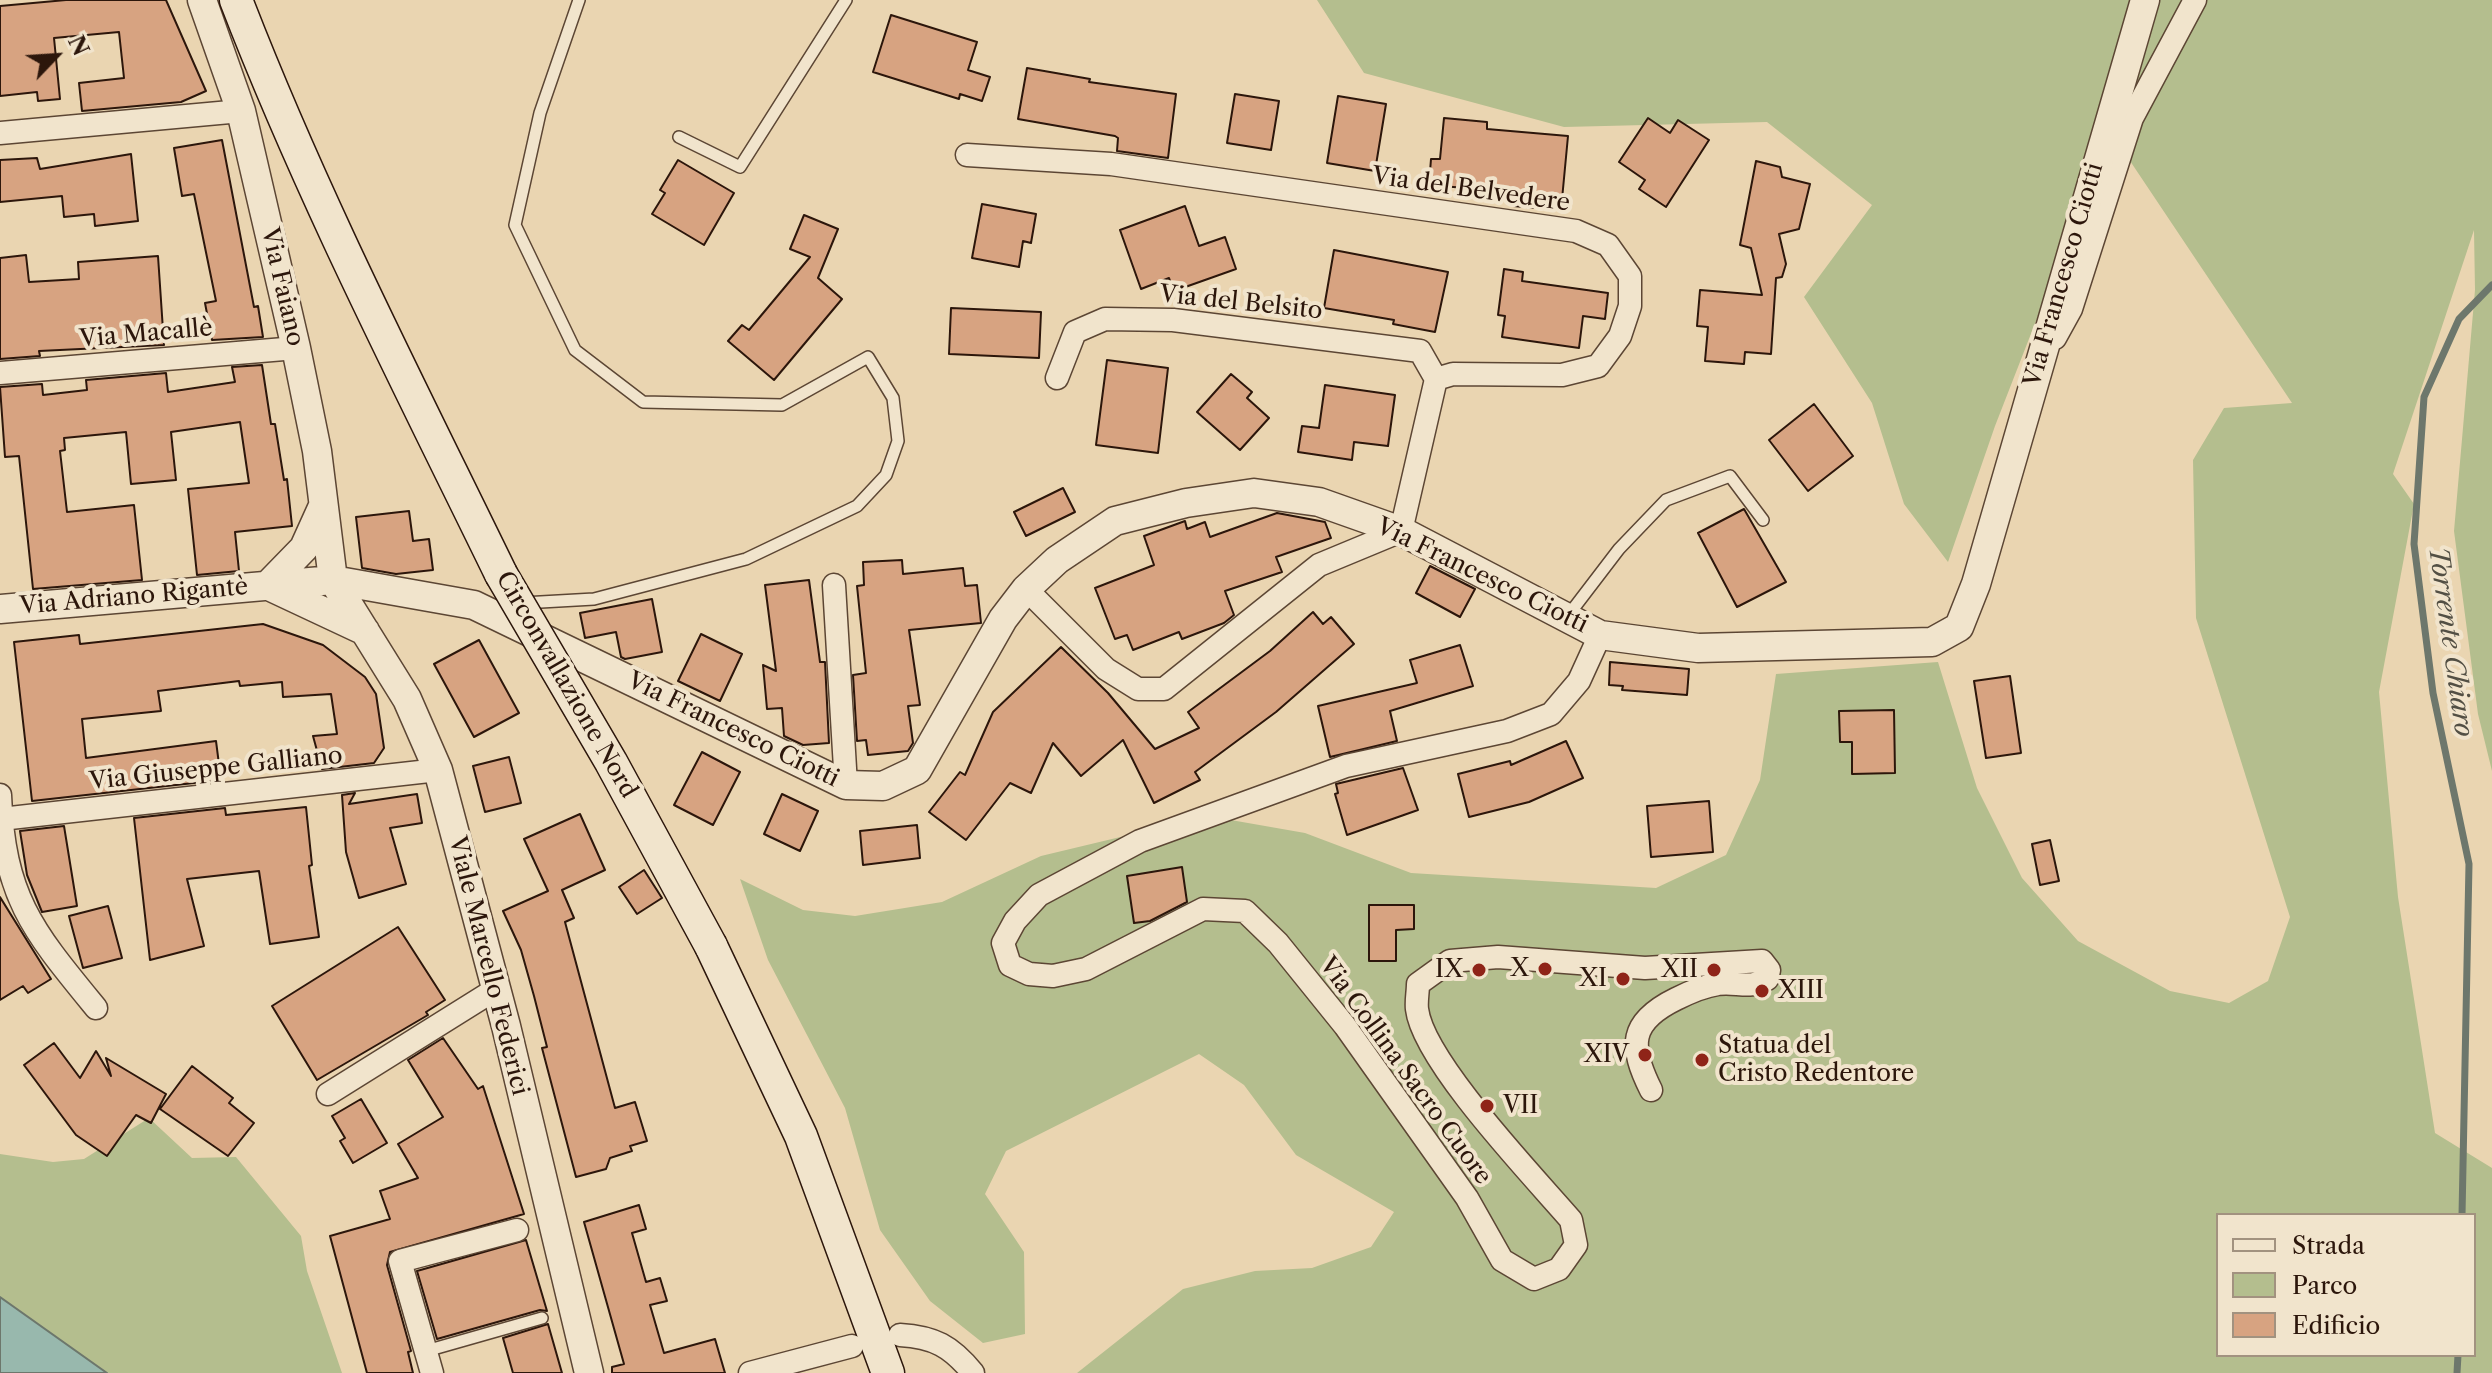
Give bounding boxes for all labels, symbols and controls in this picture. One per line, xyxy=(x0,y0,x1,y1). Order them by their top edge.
north arrow xyxy=(16,16,96,96)
text: N xyxy=(62,31,94,60)
street label: Via Francesco Ciotti xyxy=(2018,160,2110,390)
street label: Via del Belvedere xyxy=(1370,162,1572,218)
street label: Via Faiano xyxy=(254,225,310,349)
street label: Via del Belsito xyxy=(1158,280,1324,326)
street label: Via Macallè xyxy=(78,314,214,354)
street label: Via Francesco Ciotti xyxy=(1371,512,1593,640)
water label: Torrente Chiaro xyxy=(2421,545,2479,739)
street label: Circonvallazione Nord xyxy=(489,567,643,803)
street label: Via Adriano Rigantè xyxy=(19,573,249,621)
street label: Via Francesco Ciotti xyxy=(622,666,844,794)
street label: Via Giuseppe Galliano xyxy=(88,741,344,797)
street label: Viale Marcello Federici xyxy=(442,834,534,1098)
street label: Via Collina Sacro Cuore xyxy=(1313,952,1497,1190)
place label: X xyxy=(1510,955,1529,983)
place label: IX xyxy=(1435,956,1463,984)
place label: XII xyxy=(1661,956,1698,984)
marker: X xyxy=(1536,960,1554,978)
marker: IX xyxy=(1470,961,1488,979)
marker: XII xyxy=(1705,961,1723,979)
place label: XI xyxy=(1579,965,1607,993)
marker: XI xyxy=(1614,970,1632,988)
place label: XIII xyxy=(1778,977,1824,1005)
marker: XIII xyxy=(1753,982,1771,1000)
place label: Statua del Cristo Redentore xyxy=(1718,1032,1914,1088)
place label: XIV xyxy=(1584,1041,1629,1069)
marker: XIV xyxy=(1636,1046,1654,1064)
marker: Statua del Cristo Redentore xyxy=(1693,1051,1711,1069)
place label: VII xyxy=(1503,1092,1538,1120)
marker: VII xyxy=(1478,1097,1496,1115)
legend xyxy=(2216,1213,2476,1357)
text: Strada xyxy=(2292,1231,2365,1260)
text: Parco xyxy=(2292,1271,2357,1300)
text: Edificio xyxy=(2292,1311,2380,1340)

